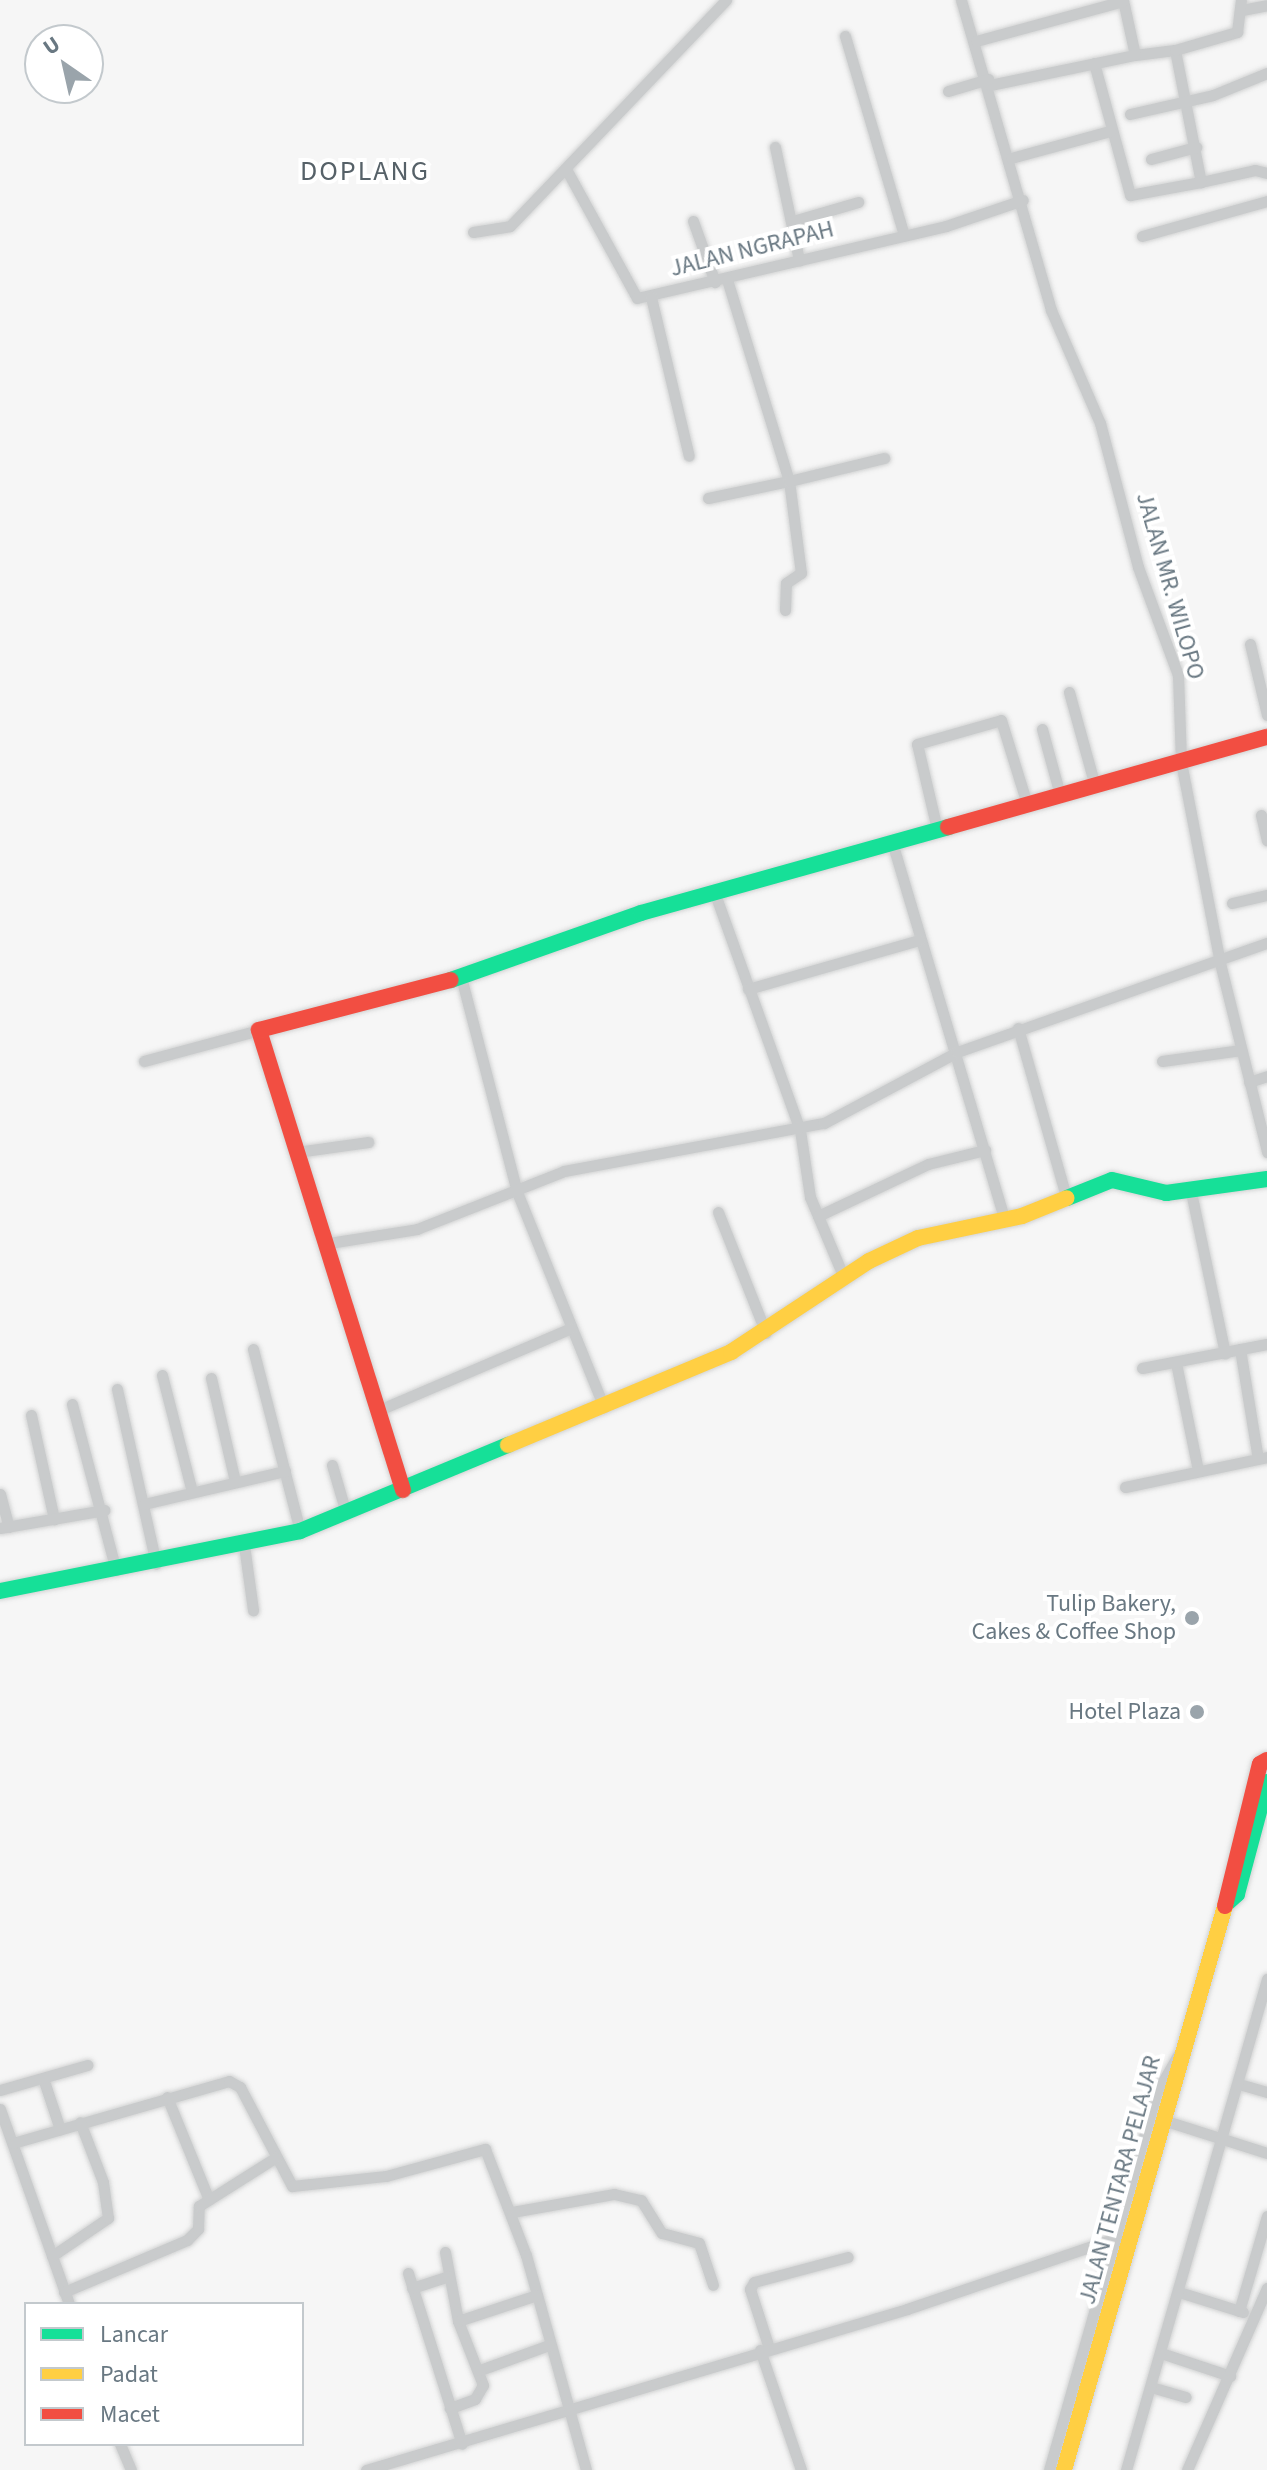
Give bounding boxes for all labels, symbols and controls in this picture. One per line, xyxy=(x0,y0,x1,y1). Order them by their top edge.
north arrow xyxy=(24,24,104,104)
text: U xyxy=(37,28,67,63)
district label: DOPLANG xyxy=(300,154,430,188)
street label: JALAN NGRAPAH xyxy=(667,215,837,283)
street label: JALAN MR. WILOPO xyxy=(1130,489,1210,683)
place label: Tulip Bakery, Cakes & Coffee Shop xyxy=(972,1590,1176,1646)
marker: Tulip Bakery, Cakes & Coffee Shop xyxy=(1183,1609,1201,1627)
place label: Hotel Plaza xyxy=(1069,1698,1181,1726)
marker: Hotel Plaza xyxy=(1188,1703,1206,1721)
street label: JALAN TENTARA PELAJAR xyxy=(1073,2053,1167,2307)
legend xyxy=(24,2302,304,2446)
text: Lancar xyxy=(100,2317,168,2352)
text: Padat xyxy=(100,2357,158,2392)
text: Macet xyxy=(100,2397,160,2432)

